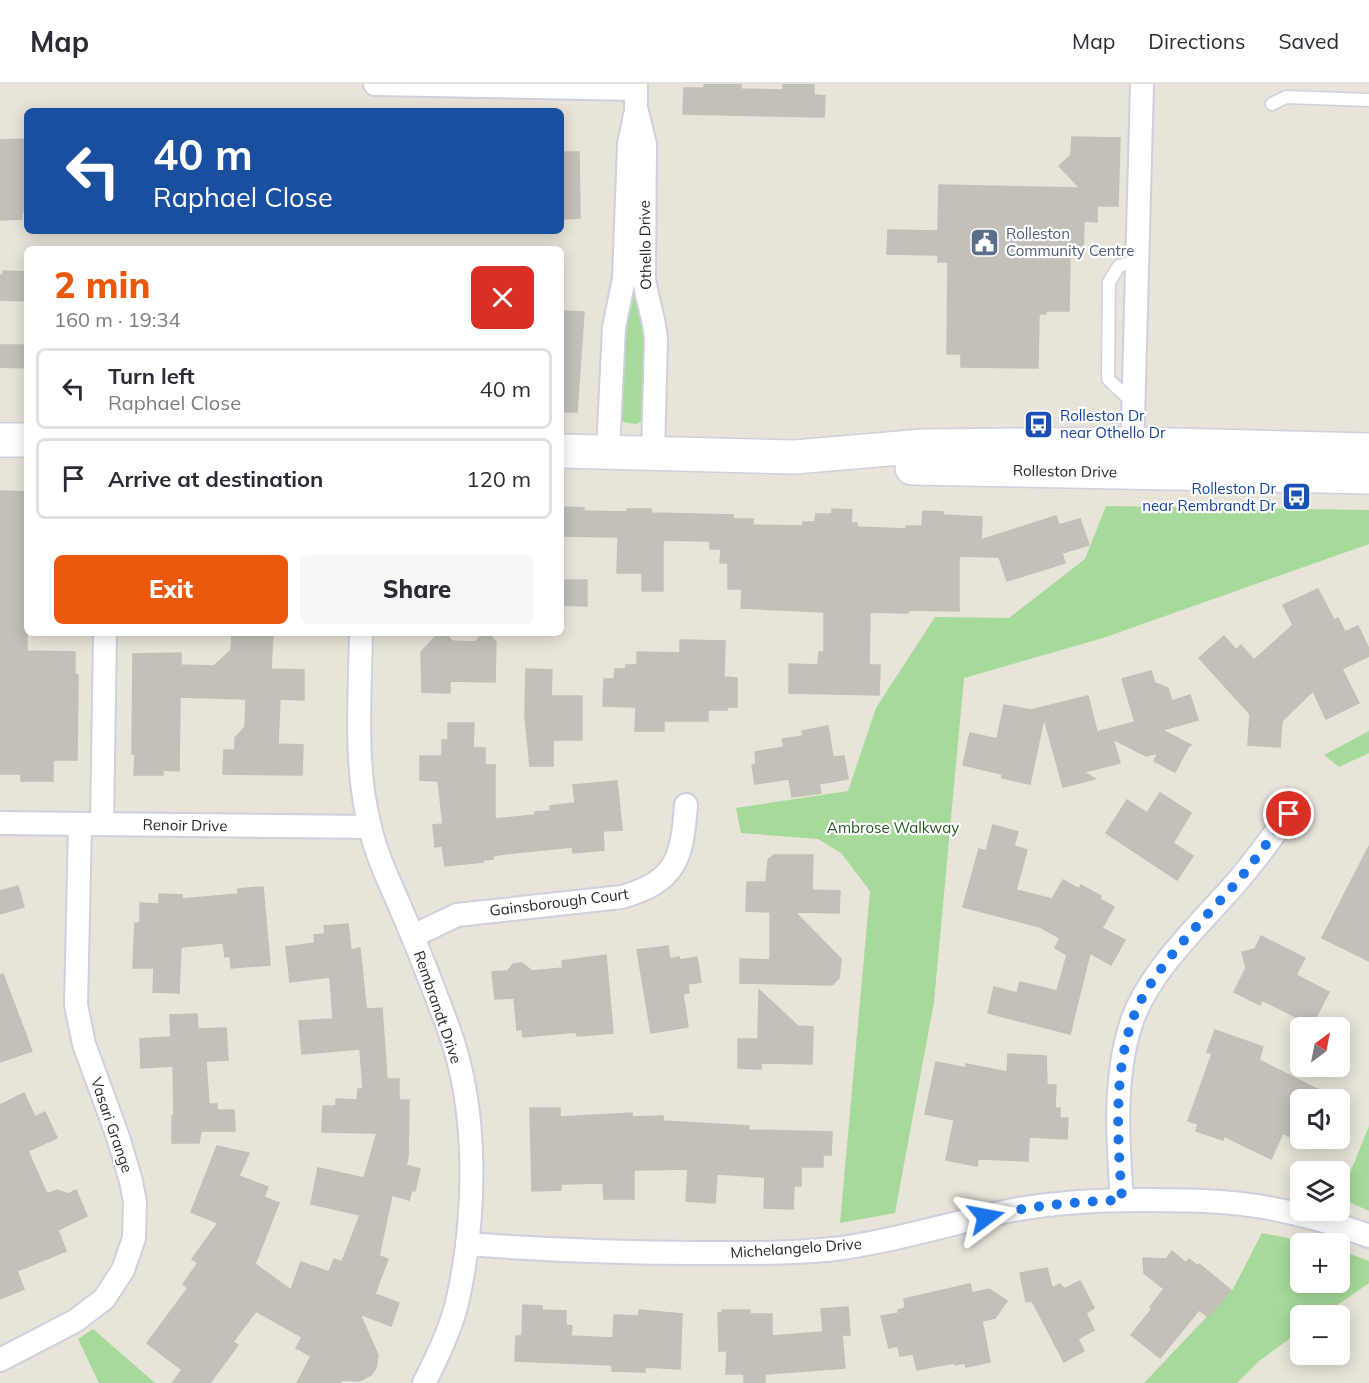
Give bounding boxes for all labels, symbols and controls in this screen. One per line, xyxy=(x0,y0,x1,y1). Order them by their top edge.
text: Map xyxy=(30,24,89,59)
text: Map xyxy=(1072,28,1115,54)
text: Directions xyxy=(1148,28,1245,54)
text: Saved xyxy=(1278,28,1339,54)
text: 40 m xyxy=(153,128,253,181)
icon: left xyxy=(54,132,132,210)
text: Raphael Close xyxy=(153,180,333,214)
street label: Othello Drive xyxy=(635,200,655,290)
place label: Rolleston Community Centre xyxy=(1006,224,1134,260)
public building icon: Rolleston Community Centre xyxy=(969,226,1001,258)
text: 2 min xyxy=(54,262,150,307)
button: close xyxy=(471,266,534,329)
text: 160 m · 19:34 xyxy=(54,307,180,332)
text: Turn left xyxy=(108,362,195,390)
icon: left xyxy=(57,372,90,405)
text: 40 m xyxy=(480,375,531,403)
text: Raphael Close xyxy=(108,390,241,415)
place label: Rolleston Dr near Othello Dr xyxy=(1060,406,1166,442)
bus stop icon: Rolleston Dr near Othello Dr xyxy=(1023,408,1055,440)
street label: Rolleston Drive xyxy=(1013,461,1117,481)
icon: arrive xyxy=(57,462,90,495)
text: Arrive at destination xyxy=(108,465,323,493)
text: 120 m xyxy=(466,465,531,493)
place label: Rolleston Dr near Rembrandt Dr xyxy=(1142,479,1277,515)
bus stop icon: Rolleston Dr near Rembrandt Dr xyxy=(1281,481,1313,513)
button: Exit xyxy=(54,555,288,624)
button: Share xyxy=(300,555,534,624)
pin xyxy=(1263,788,1314,839)
icon: arrive xyxy=(1272,797,1305,830)
street label: Renoir Drive xyxy=(142,815,228,835)
park label: Ambrose Walkway xyxy=(827,818,959,837)
street label: Gainsborough Court xyxy=(489,884,629,920)
street label: Rembrandt Drive xyxy=(410,948,466,1066)
north arrow xyxy=(1290,1017,1350,1077)
map controls xyxy=(1290,1017,1350,1365)
street label: Vasari Grange xyxy=(87,1075,137,1175)
button: sound xyxy=(1290,1089,1350,1149)
button: layers xyxy=(1290,1161,1350,1221)
position arrow xyxy=(954,1185,1018,1249)
button: + xyxy=(1290,1233,1350,1293)
street label: Michelangelo Drive xyxy=(730,1234,862,1262)
button: − xyxy=(1290,1305,1350,1365)

